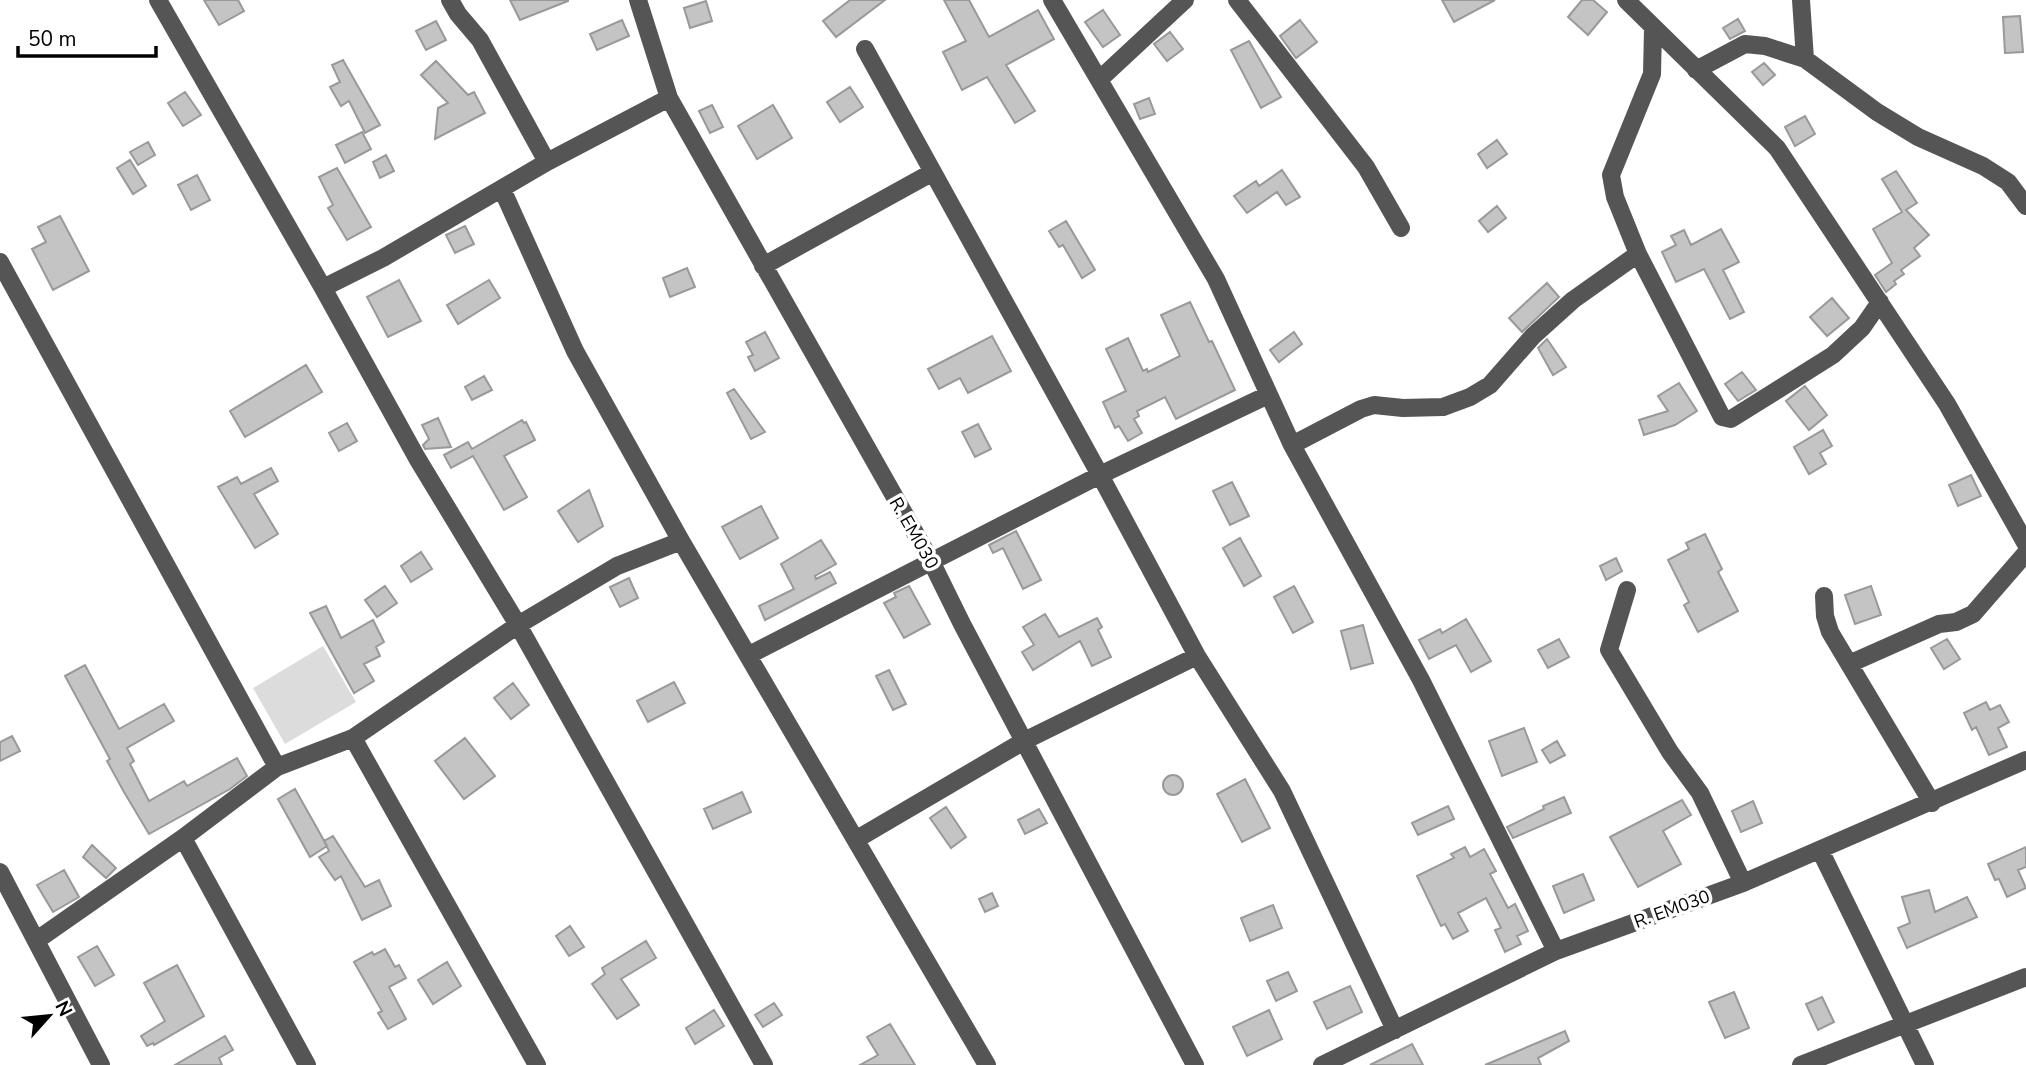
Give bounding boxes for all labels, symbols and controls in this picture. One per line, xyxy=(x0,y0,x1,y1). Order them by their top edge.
scale bar xyxy=(18,14,156,58)
text: 50 m xyxy=(28,25,77,53)
street label: R. EM030 xyxy=(884,493,944,573)
street label: R. EM030 xyxy=(1631,884,1713,934)
north arrow xyxy=(14,981,84,1051)
text: N xyxy=(48,996,78,1021)

